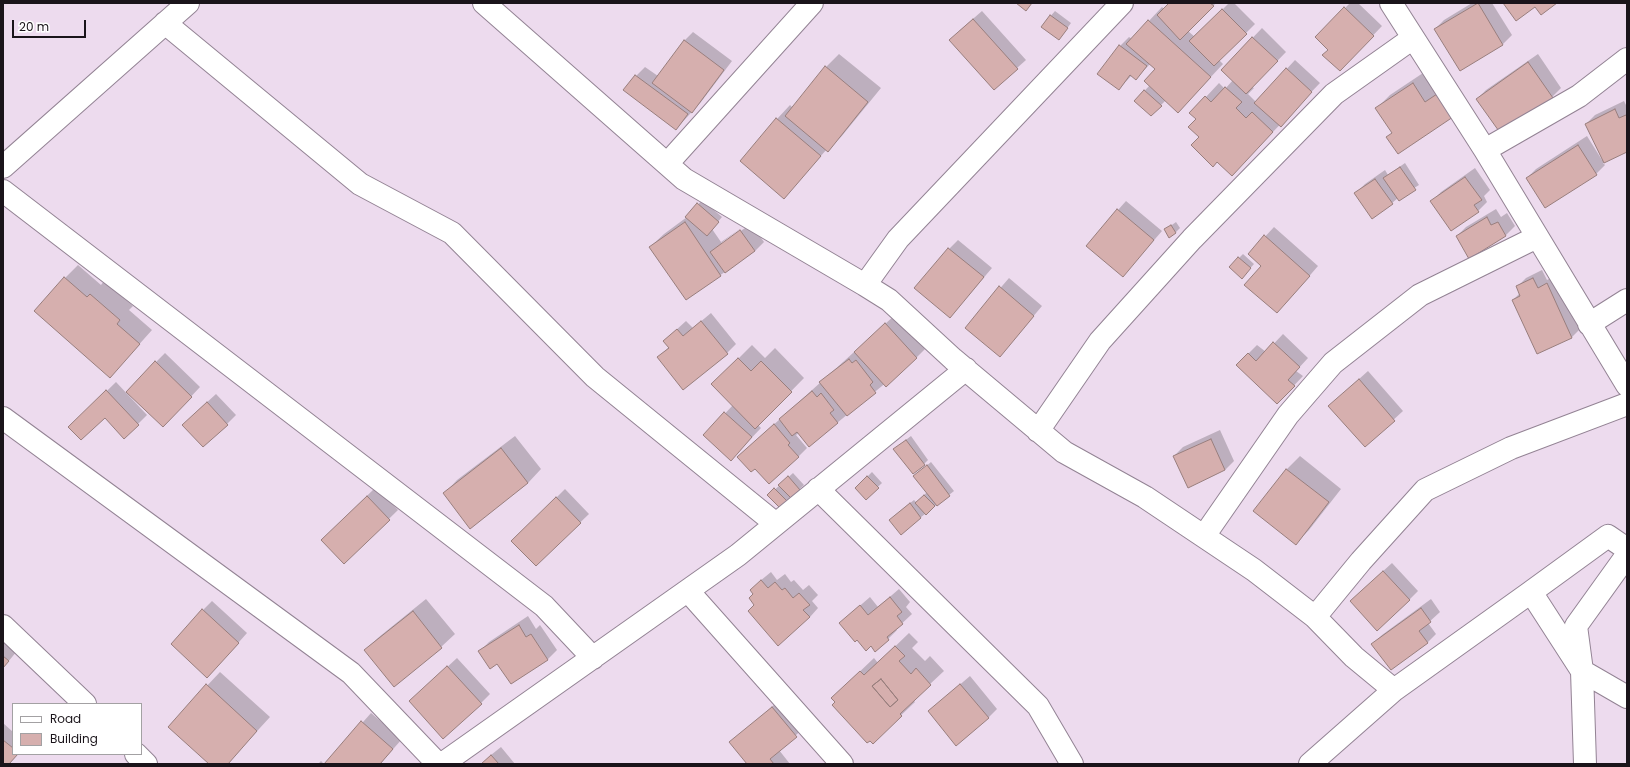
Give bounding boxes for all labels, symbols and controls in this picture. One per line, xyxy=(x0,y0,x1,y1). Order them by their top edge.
scale bar xyxy=(14,12,88,38)
text: 20 m xyxy=(19,18,49,35)
legend xyxy=(12,703,142,755)
text: Road xyxy=(50,710,81,727)
text: Building xyxy=(50,730,98,747)

